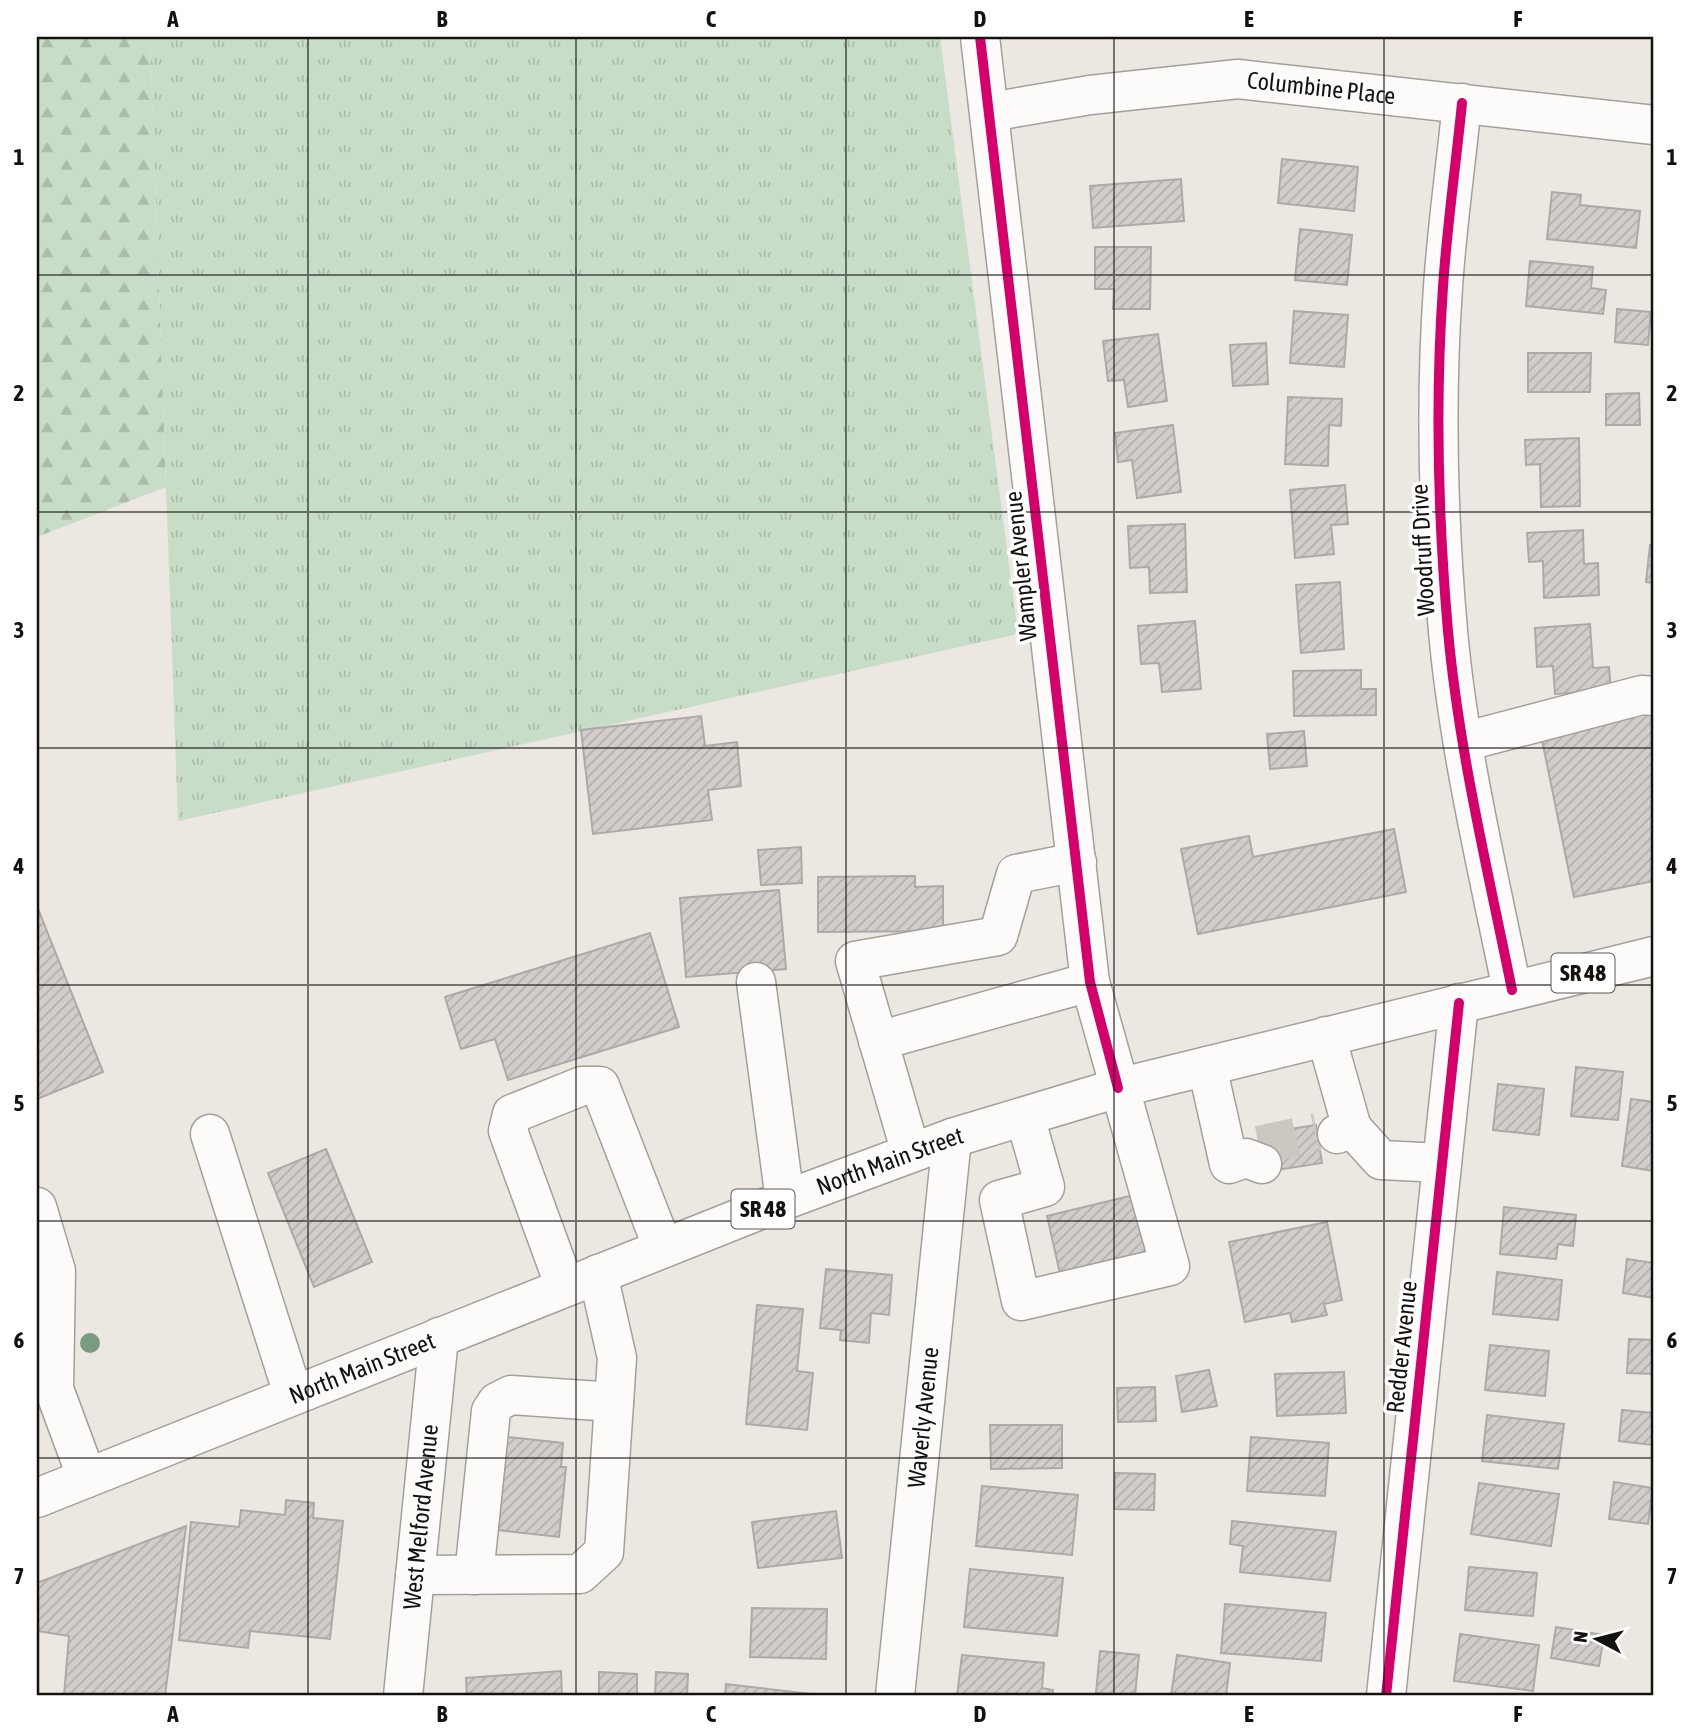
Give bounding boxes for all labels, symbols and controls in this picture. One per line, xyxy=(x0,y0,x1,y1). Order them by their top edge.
text: A xyxy=(166,6,179,32)
text: B xyxy=(437,6,448,32)
text: C xyxy=(706,6,717,32)
text: D xyxy=(974,6,987,32)
text: E xyxy=(1244,6,1254,32)
text: F xyxy=(1513,6,1523,32)
street label: Columbine Place xyxy=(1246,66,1397,109)
text: 1 xyxy=(14,144,25,170)
text: 1 xyxy=(1667,144,1678,170)
text: 2 xyxy=(14,380,24,406)
text: 2 xyxy=(1667,380,1677,406)
street label: Woodruff Drive xyxy=(1406,483,1439,617)
street label: Wampler Avenue xyxy=(999,490,1042,642)
text: 3 xyxy=(14,617,24,643)
text: 3 xyxy=(1667,617,1677,643)
text: 4 xyxy=(13,853,25,879)
text: 4 xyxy=(1666,853,1678,879)
road number: SR 48 xyxy=(1552,954,1614,992)
text: 5 xyxy=(14,1090,25,1116)
text: 5 xyxy=(1667,1090,1678,1116)
street label: North Main Street xyxy=(812,1121,966,1200)
road number: SR 48 xyxy=(732,1190,794,1228)
street label: Redder Avenue xyxy=(1381,1279,1422,1415)
text: 6 xyxy=(14,1327,25,1353)
street label: North Main Street xyxy=(285,1327,439,1409)
text: 6 xyxy=(1667,1327,1678,1353)
street label: Waverly Avenue xyxy=(902,1346,944,1489)
street label: West Melford Avenue xyxy=(398,1423,443,1611)
text: 7 xyxy=(14,1563,24,1589)
text: 7 xyxy=(1667,1563,1677,1589)
north arrow xyxy=(1562,1604,1632,1674)
text: N xyxy=(1569,1630,1592,1644)
text: A xyxy=(166,1701,179,1727)
text: B xyxy=(437,1701,448,1727)
text: C xyxy=(706,1701,717,1727)
text: D xyxy=(974,1701,987,1727)
text: E xyxy=(1244,1701,1254,1727)
text: F xyxy=(1513,1701,1523,1727)

